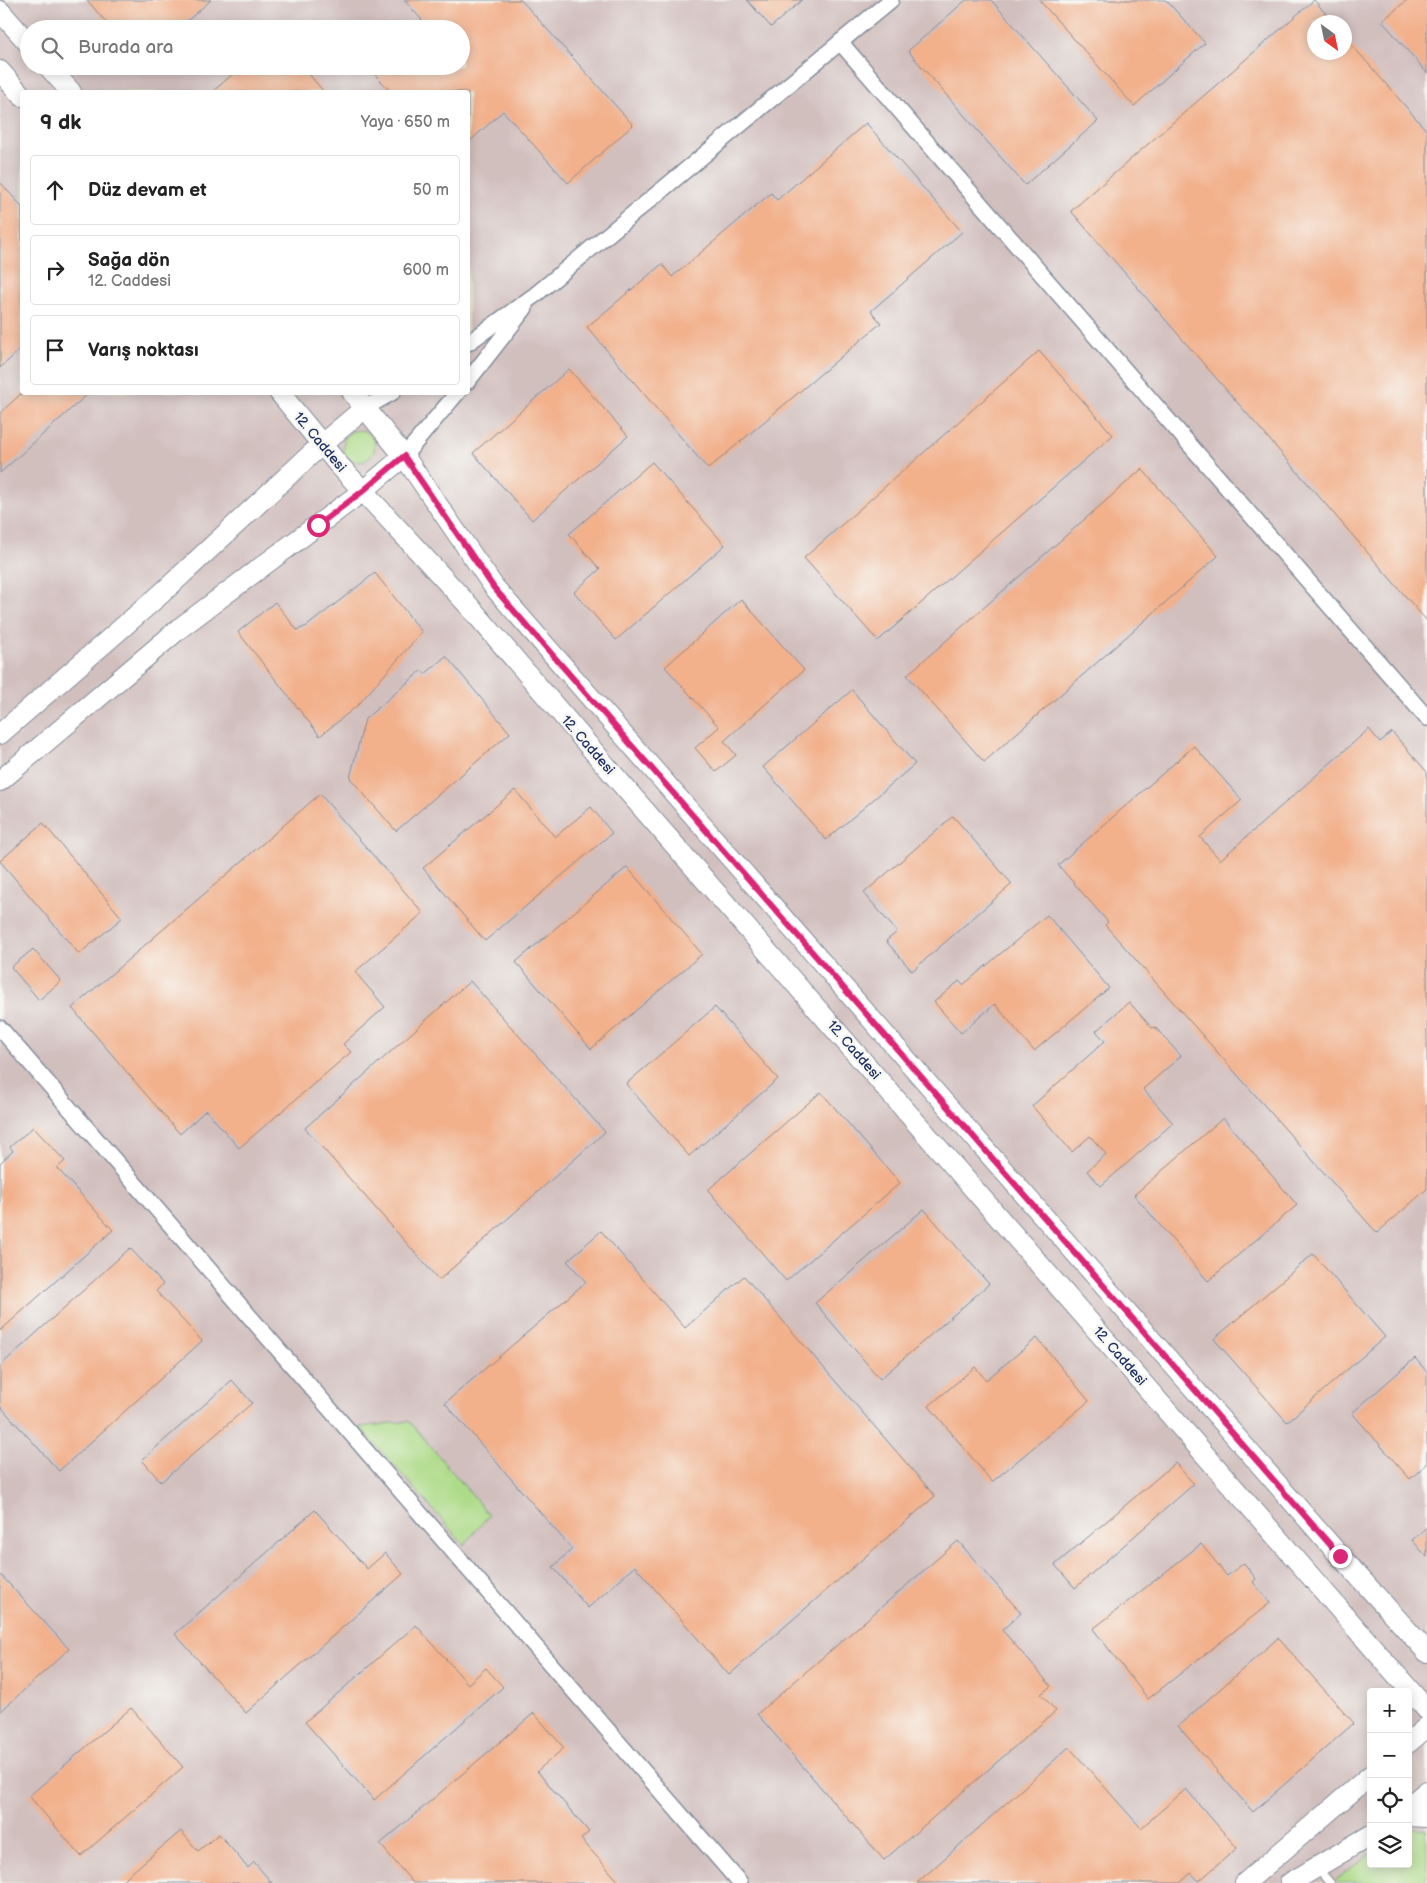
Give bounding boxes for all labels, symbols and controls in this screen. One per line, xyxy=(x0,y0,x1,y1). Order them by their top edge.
north arrow xyxy=(1307,15,1352,60)
search box xyxy=(20,20,470,75)
icon: search xyxy=(38,34,66,62)
text: Burada ara xyxy=(78,36,174,59)
text: 9 dk xyxy=(40,110,81,135)
text: Yaya · 650 m xyxy=(361,113,450,132)
icon: ahead xyxy=(41,176,69,204)
text: Düz devam et xyxy=(88,179,207,202)
text: 50 m xyxy=(413,181,449,200)
text: Sağa dön xyxy=(88,249,170,272)
icon: right xyxy=(41,256,69,284)
text: 600 m xyxy=(403,261,449,280)
text: 12. Caddesi xyxy=(88,272,171,291)
icon: arrive xyxy=(41,336,69,364)
text: Varış noktası xyxy=(88,339,199,362)
street label: 12. Caddesi xyxy=(290,409,350,475)
route start xyxy=(307,514,330,537)
street label: 12. Caddesi xyxy=(558,712,618,778)
street label: 12. Caddesi xyxy=(824,1017,884,1083)
street label: 12. Caddesi xyxy=(1090,1323,1150,1389)
route end xyxy=(1329,1545,1352,1568)
map controls xyxy=(1367,1688,1412,1868)
button: + xyxy=(1367,1688,1412,1733)
button: − xyxy=(1367,1733,1412,1778)
button: locate xyxy=(1367,1778,1412,1823)
button: layers xyxy=(1367,1823,1412,1868)

